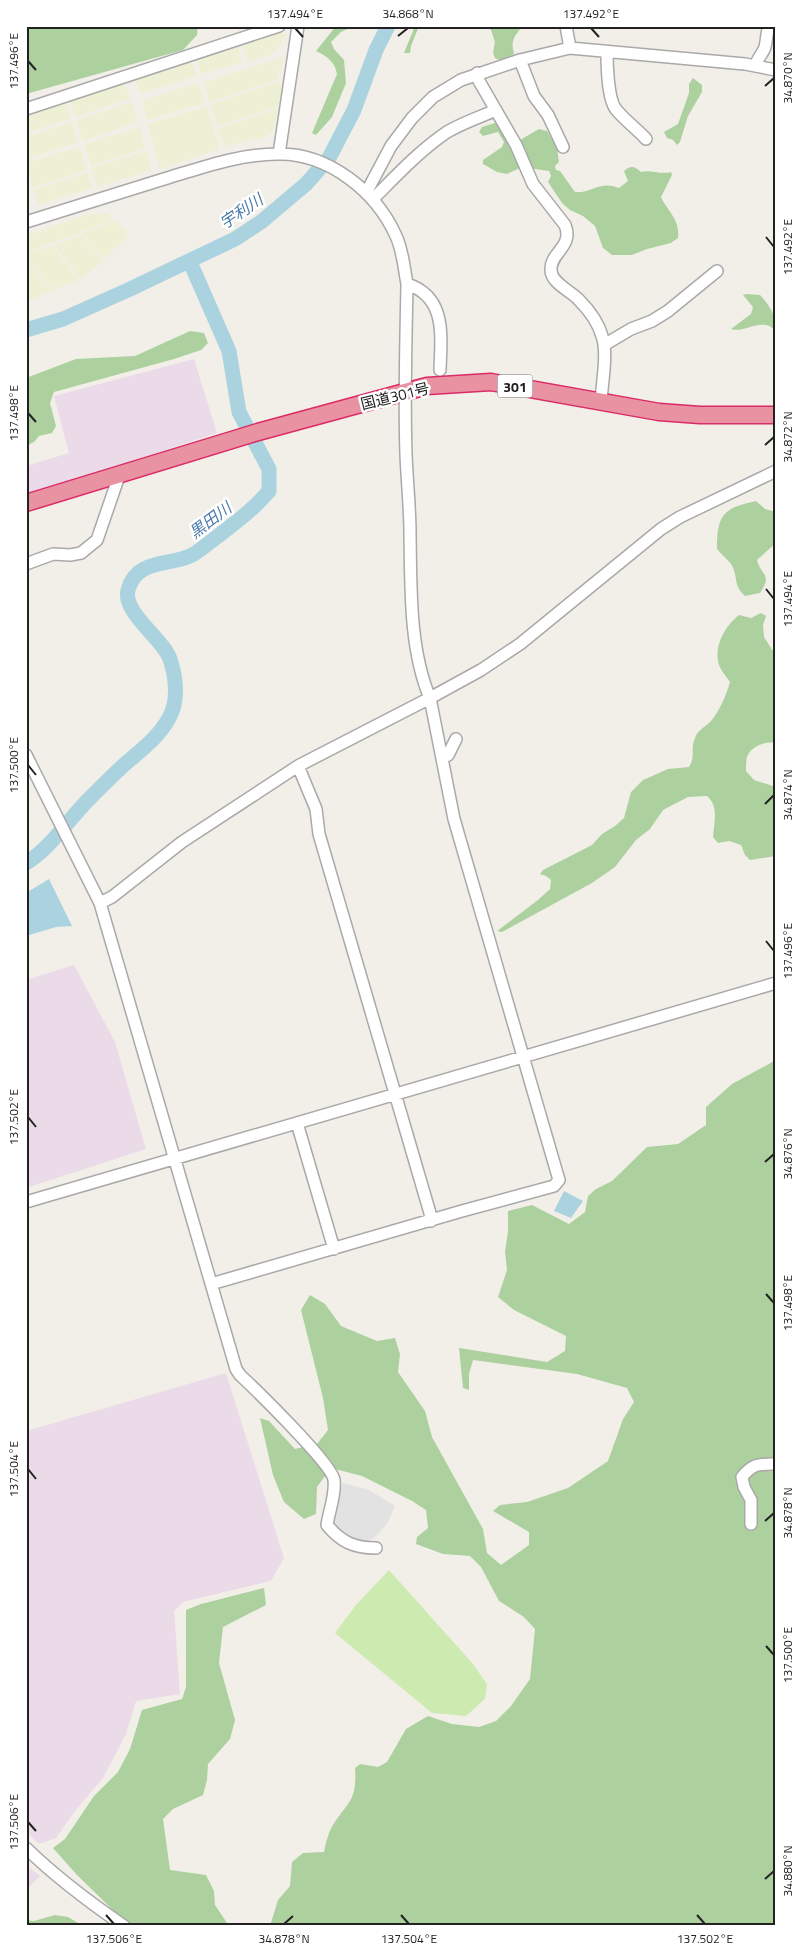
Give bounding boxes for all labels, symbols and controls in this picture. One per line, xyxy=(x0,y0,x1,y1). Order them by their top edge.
text: 137.494°E xyxy=(267,4,323,23)
text: 34.868°N xyxy=(382,4,434,23)
text: 137.492°E xyxy=(563,4,619,23)
text: 137.496°E xyxy=(4,33,23,89)
text: 34.870°N xyxy=(778,52,797,104)
water label: 宇利川 xyxy=(214,187,269,234)
text: 137.492°E xyxy=(778,219,797,275)
road number: 301 xyxy=(498,374,532,398)
street label: 国道301号 xyxy=(358,376,432,416)
text: 137.498°E xyxy=(4,385,23,441)
text: 34.872°N xyxy=(778,411,797,463)
water label: 黒田川 xyxy=(184,495,238,544)
text: 137.494°E xyxy=(778,571,797,627)
text: 137.500°E xyxy=(4,737,23,793)
text: 34.874°N xyxy=(778,769,797,821)
text: 137.496°E xyxy=(778,923,797,979)
text: 137.502°E xyxy=(4,1089,23,1145)
text: 34.876°N xyxy=(778,1128,797,1180)
text: 137.498°E xyxy=(778,1275,797,1331)
text: 137.504°E xyxy=(4,1441,23,1497)
text: 34.878°N xyxy=(778,1487,797,1539)
text: 137.500°E xyxy=(778,1627,797,1683)
text: 137.506°E xyxy=(4,1794,23,1850)
text: 34.880°N xyxy=(778,1845,797,1897)
text: 137.506°E xyxy=(86,1929,142,1948)
text: 34.878°N xyxy=(258,1929,310,1948)
text: 137.504°E xyxy=(381,1929,437,1948)
text: 137.502°E xyxy=(677,1929,733,1948)

